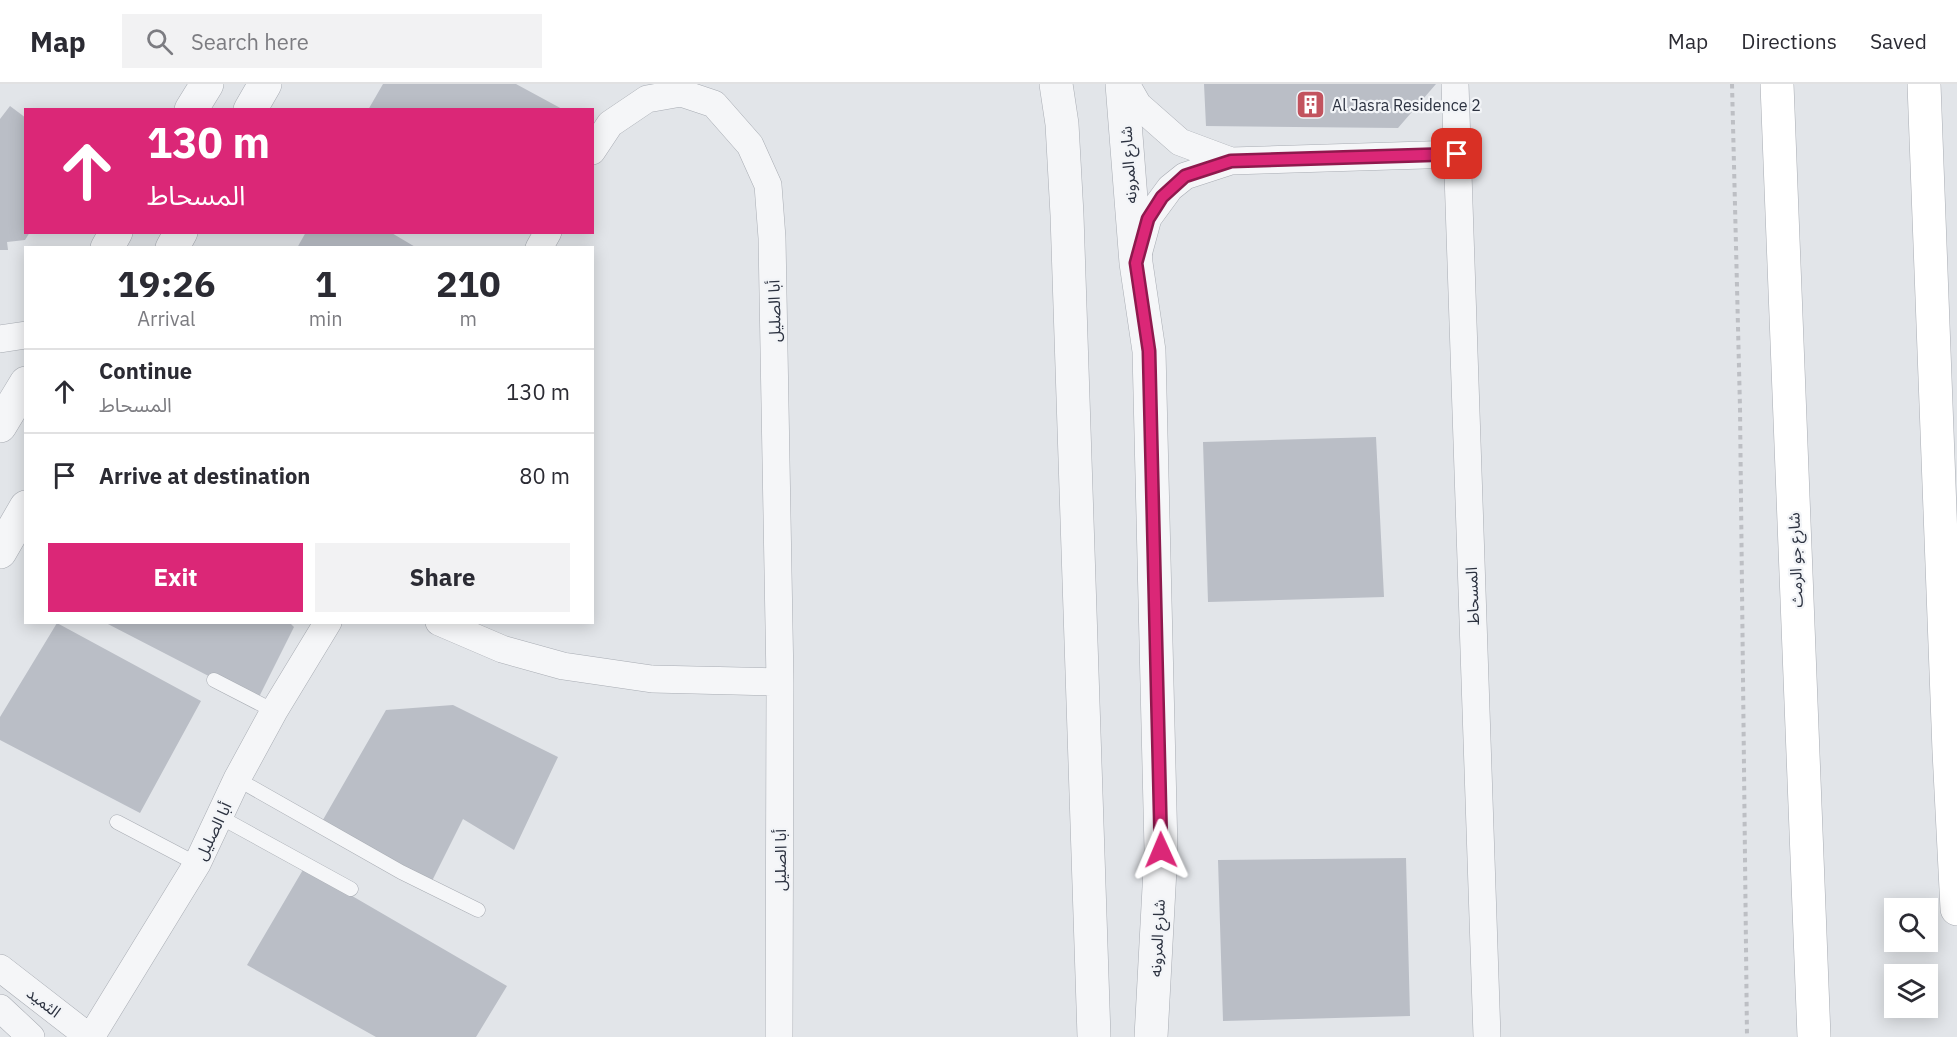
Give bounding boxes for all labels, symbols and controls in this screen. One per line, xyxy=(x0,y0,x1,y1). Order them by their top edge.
search box xyxy=(122,14,542,68)
text: Map xyxy=(30,23,86,60)
icon: search xyxy=(143,25,176,58)
text: Search here xyxy=(191,27,309,56)
text: Map xyxy=(1668,27,1708,55)
text: Directions xyxy=(1741,27,1837,55)
text: Saved xyxy=(1870,27,1927,55)
building icon: Al Jasra Residence 2 xyxy=(1295,89,1327,121)
place label: Al Jasra Residence 2 xyxy=(1332,95,1481,115)
text: 130 m xyxy=(147,115,270,170)
street label: شارع المرونه xyxy=(1115,125,1144,204)
pin xyxy=(1431,128,1482,179)
icon: ahead xyxy=(48,132,126,210)
icon: arrive xyxy=(1440,137,1473,170)
text: المسحاط xyxy=(147,177,245,212)
text: 19:26 xyxy=(117,260,216,307)
text: 1 xyxy=(315,260,337,307)
text: 210 xyxy=(436,260,501,307)
street label: أبا الصليل xyxy=(763,280,785,342)
text: Arrival xyxy=(137,305,196,332)
text: min xyxy=(309,305,343,332)
text: m xyxy=(460,305,477,332)
text: Continue xyxy=(99,356,192,385)
icon: ahead xyxy=(48,375,81,408)
text: 130 m xyxy=(506,377,570,406)
text: المسحاط xyxy=(99,391,172,418)
icon: arrive xyxy=(48,459,81,492)
text: Arrive at destination xyxy=(99,461,310,490)
text: 80 m xyxy=(519,461,570,490)
street label: شارع جو الرمث xyxy=(1783,512,1810,608)
button: Exit xyxy=(48,543,303,612)
button: Share xyxy=(315,543,570,612)
street label: المسحاط xyxy=(1461,567,1483,625)
street label: أبا الصليل xyxy=(190,799,236,863)
position arrow xyxy=(1129,818,1193,882)
street label: أبا الصليل xyxy=(770,829,790,891)
map controls xyxy=(1884,898,1938,1018)
button: search xyxy=(1884,898,1938,952)
street label: شارع المرونه xyxy=(1145,899,1172,978)
button: layers xyxy=(1884,964,1938,1018)
street label: الثميد xyxy=(23,983,65,1021)

